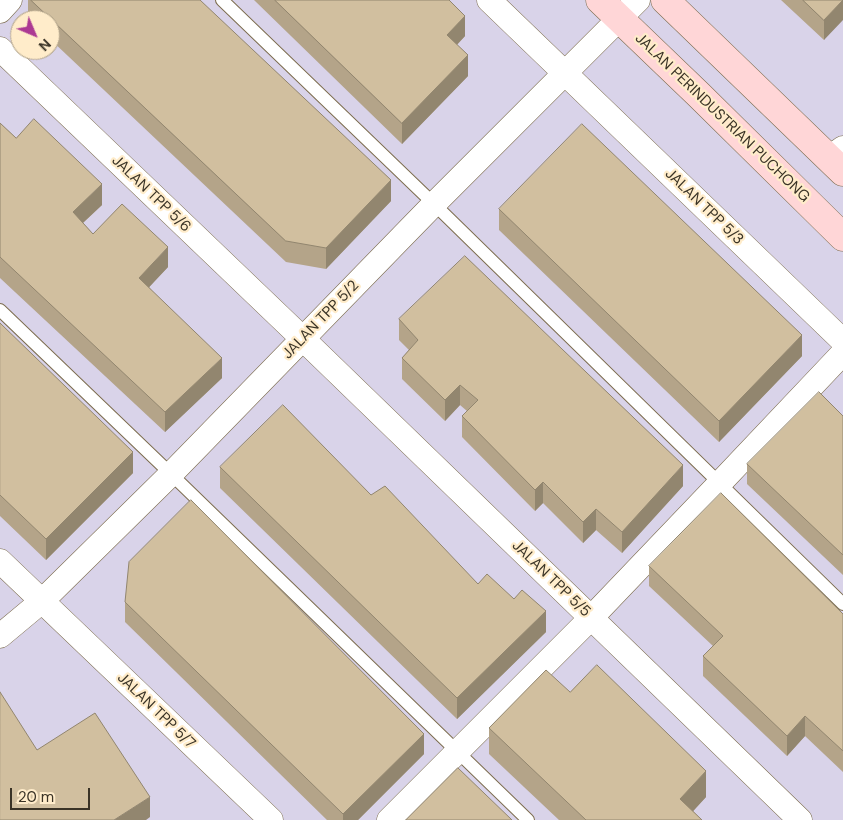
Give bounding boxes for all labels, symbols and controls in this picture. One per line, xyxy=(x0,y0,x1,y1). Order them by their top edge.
north arrow xyxy=(10,10,60,60)
street label: JALAN PERINDUSTRIAN PUCHONG xyxy=(631,30,813,206)
text: N xyxy=(35,35,55,55)
street label: JALAN TPP 5/6 xyxy=(108,152,194,236)
street label: JALAN TPP 5/3 xyxy=(661,165,747,249)
street label: JALAN TPP 5/2 xyxy=(279,277,363,363)
street label: JALAN TPP 5/5 xyxy=(508,537,594,621)
street label: JALAN TPP 5/7 xyxy=(113,669,199,753)
scale bar xyxy=(12,778,92,810)
text: 20 m xyxy=(18,787,54,807)

